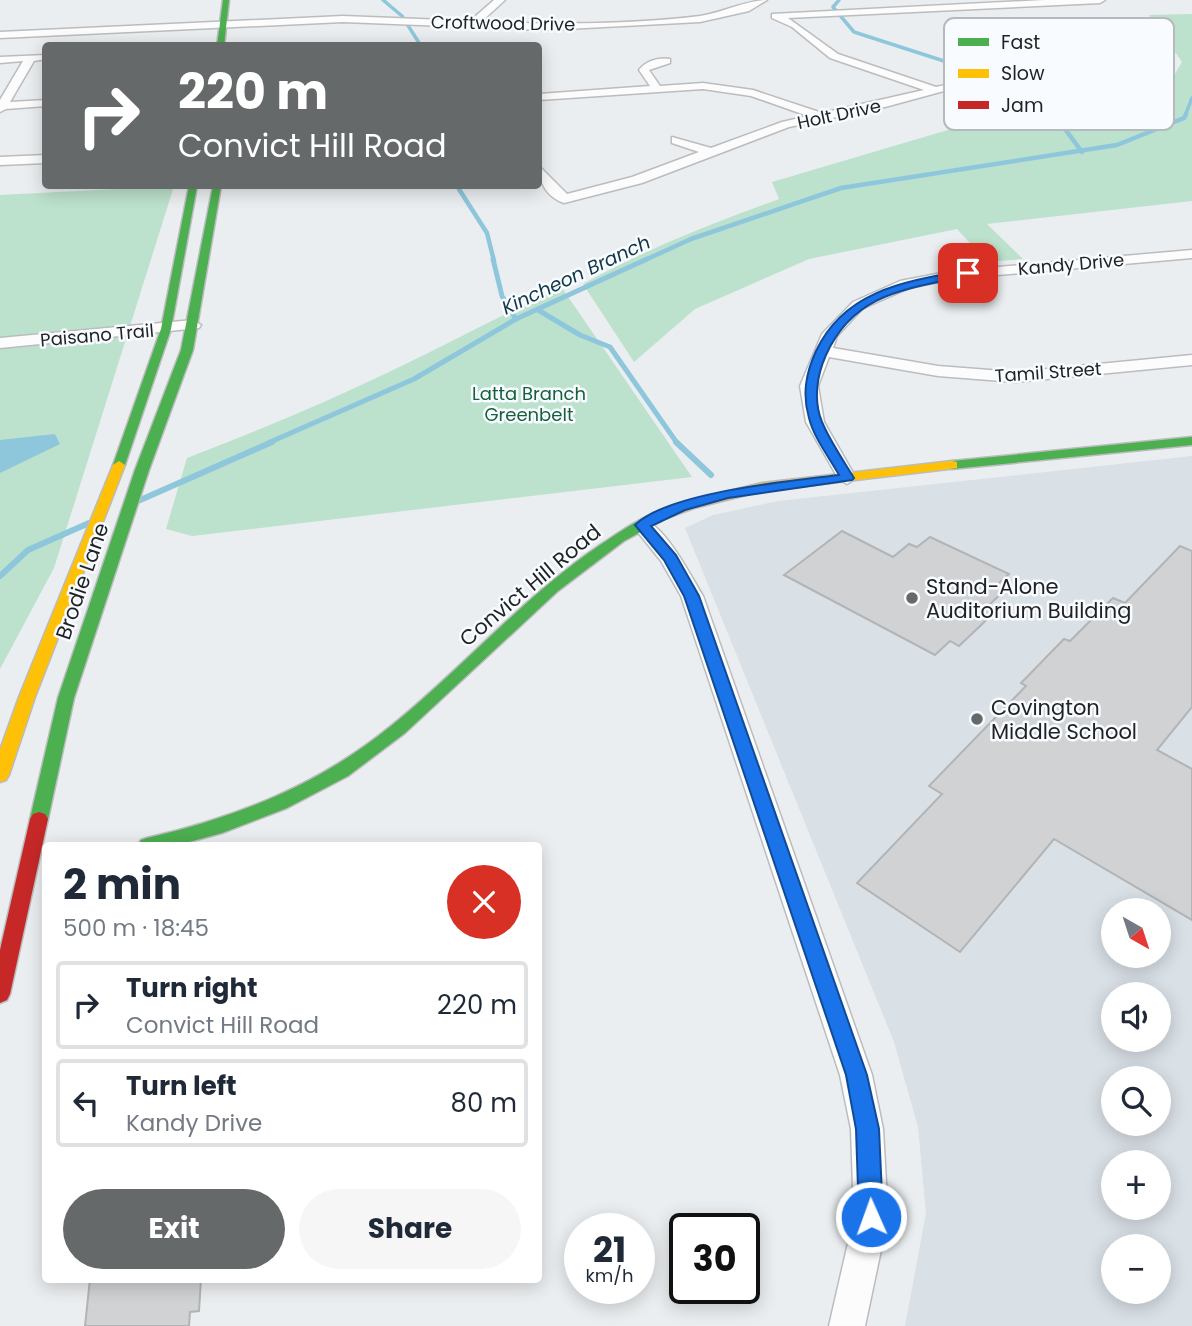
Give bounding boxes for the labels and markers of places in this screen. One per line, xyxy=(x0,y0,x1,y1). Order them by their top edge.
pin xyxy=(938,243,998,303)
place label: Stand-Alone Auditorium Building xyxy=(926,572,1131,625)
marker: Stand-Alone Auditorium Building xyxy=(904,590,920,606)
place label: Covington Middle School xyxy=(991,693,1137,746)
marker: Covington Middle School xyxy=(969,711,985,727)

